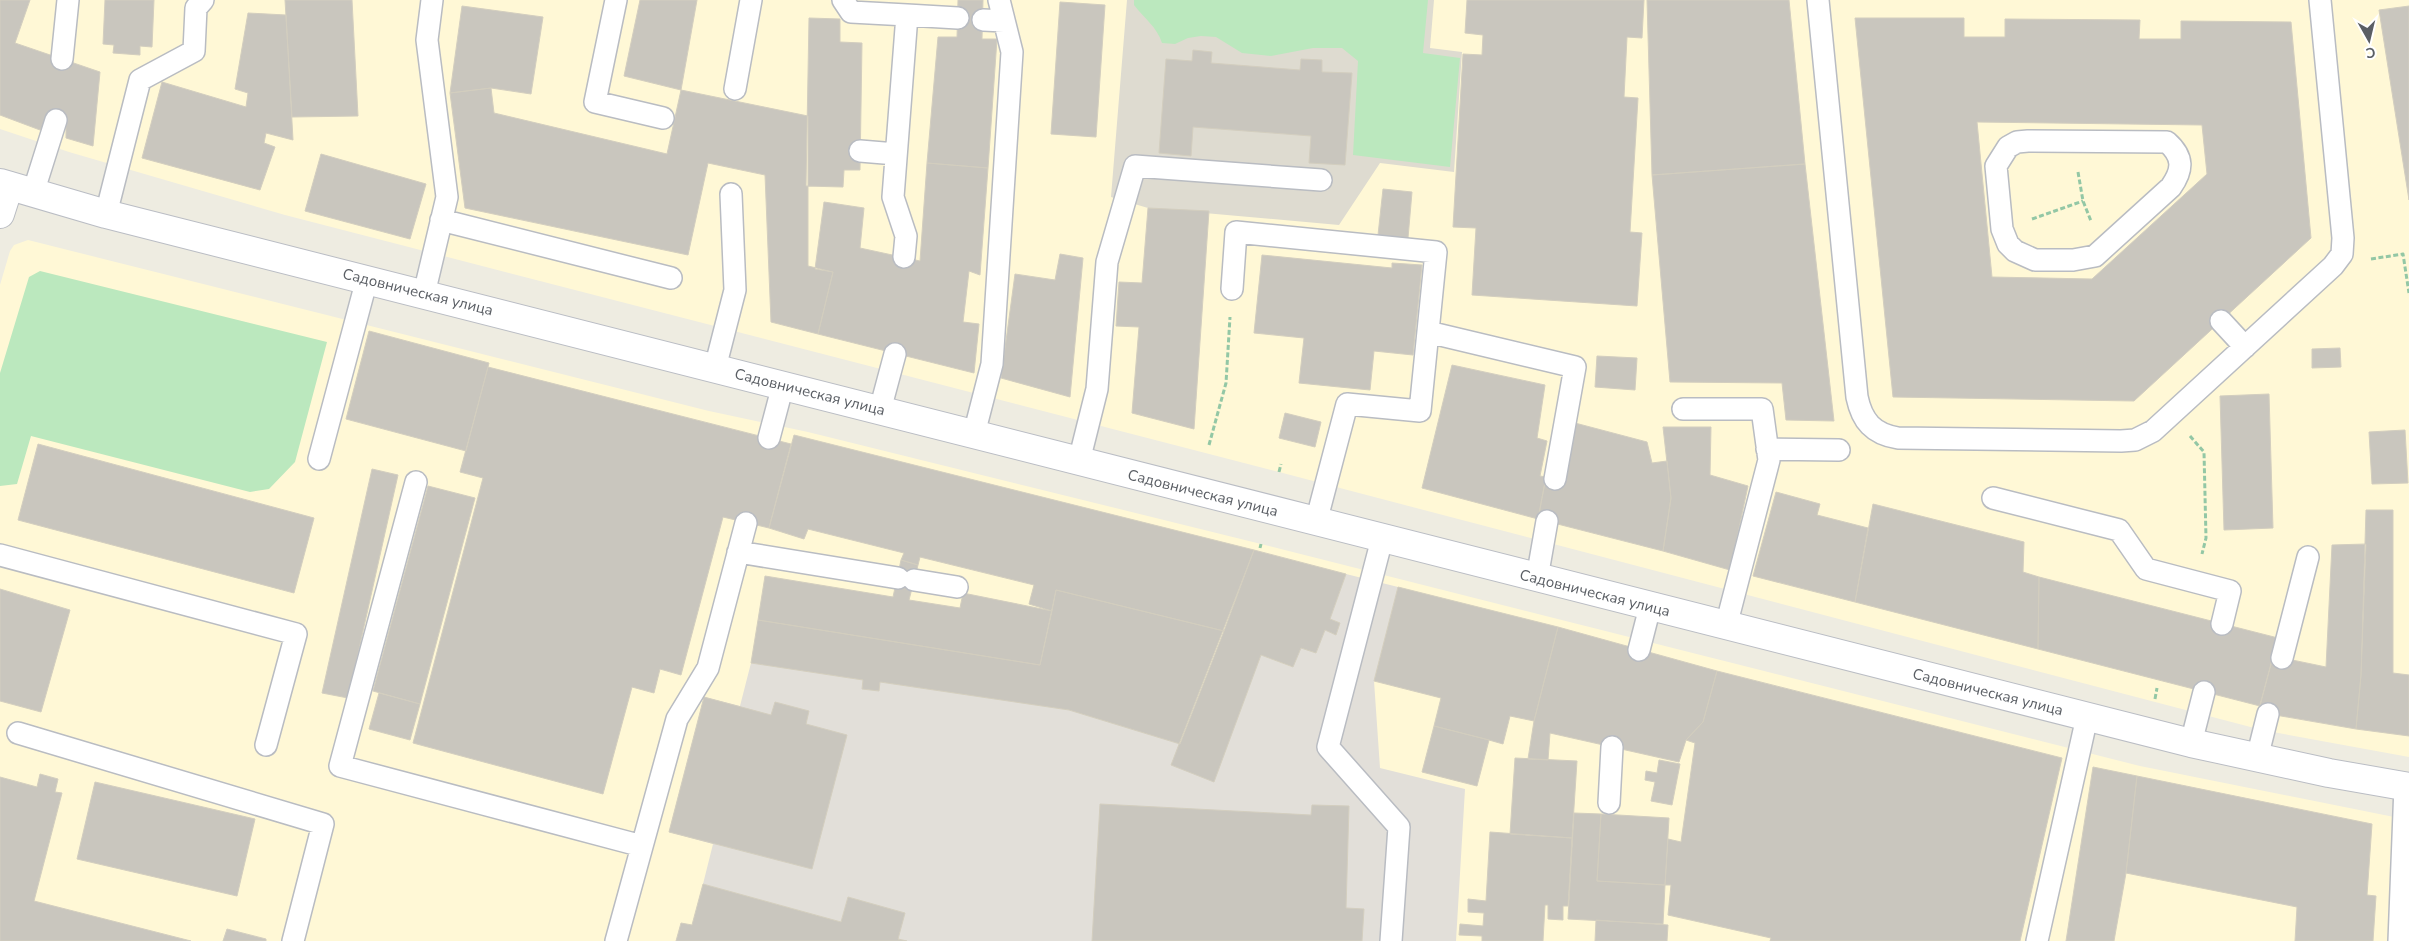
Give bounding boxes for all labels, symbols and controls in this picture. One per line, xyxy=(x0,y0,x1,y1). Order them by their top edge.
north arrow xyxy=(2344,15,2394,65)
text: С xyxy=(2364,42,2377,63)
street label: Садовническая улица xyxy=(341,264,495,320)
street label: Садовническая улица xyxy=(733,364,887,420)
street label: Садовническая улица xyxy=(1126,465,1280,521)
street label: Садовническая улица xyxy=(1518,565,1672,621)
street label: Садовническая улица xyxy=(1911,664,2065,720)

